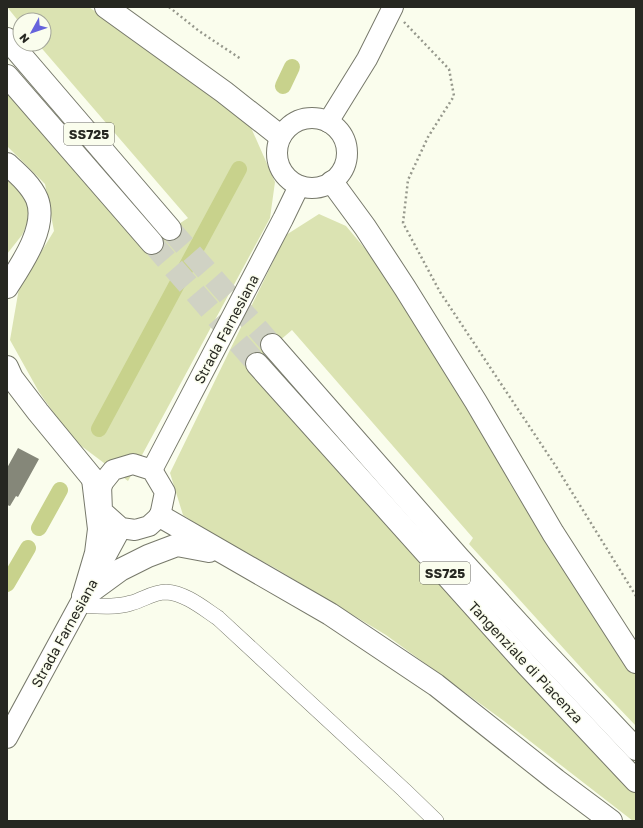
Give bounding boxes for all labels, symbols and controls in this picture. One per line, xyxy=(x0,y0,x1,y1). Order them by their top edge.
north arrow xyxy=(12,12,52,52)
text: N xyxy=(16,31,32,46)
road number: SS725 xyxy=(64,123,114,145)
street label: Strada Farnesiana xyxy=(190,271,262,387)
road number: SS725 xyxy=(420,562,470,584)
street label: Strada Farnesiana xyxy=(27,576,101,690)
street label: Tangenziale di Piacenza xyxy=(465,598,587,726)

